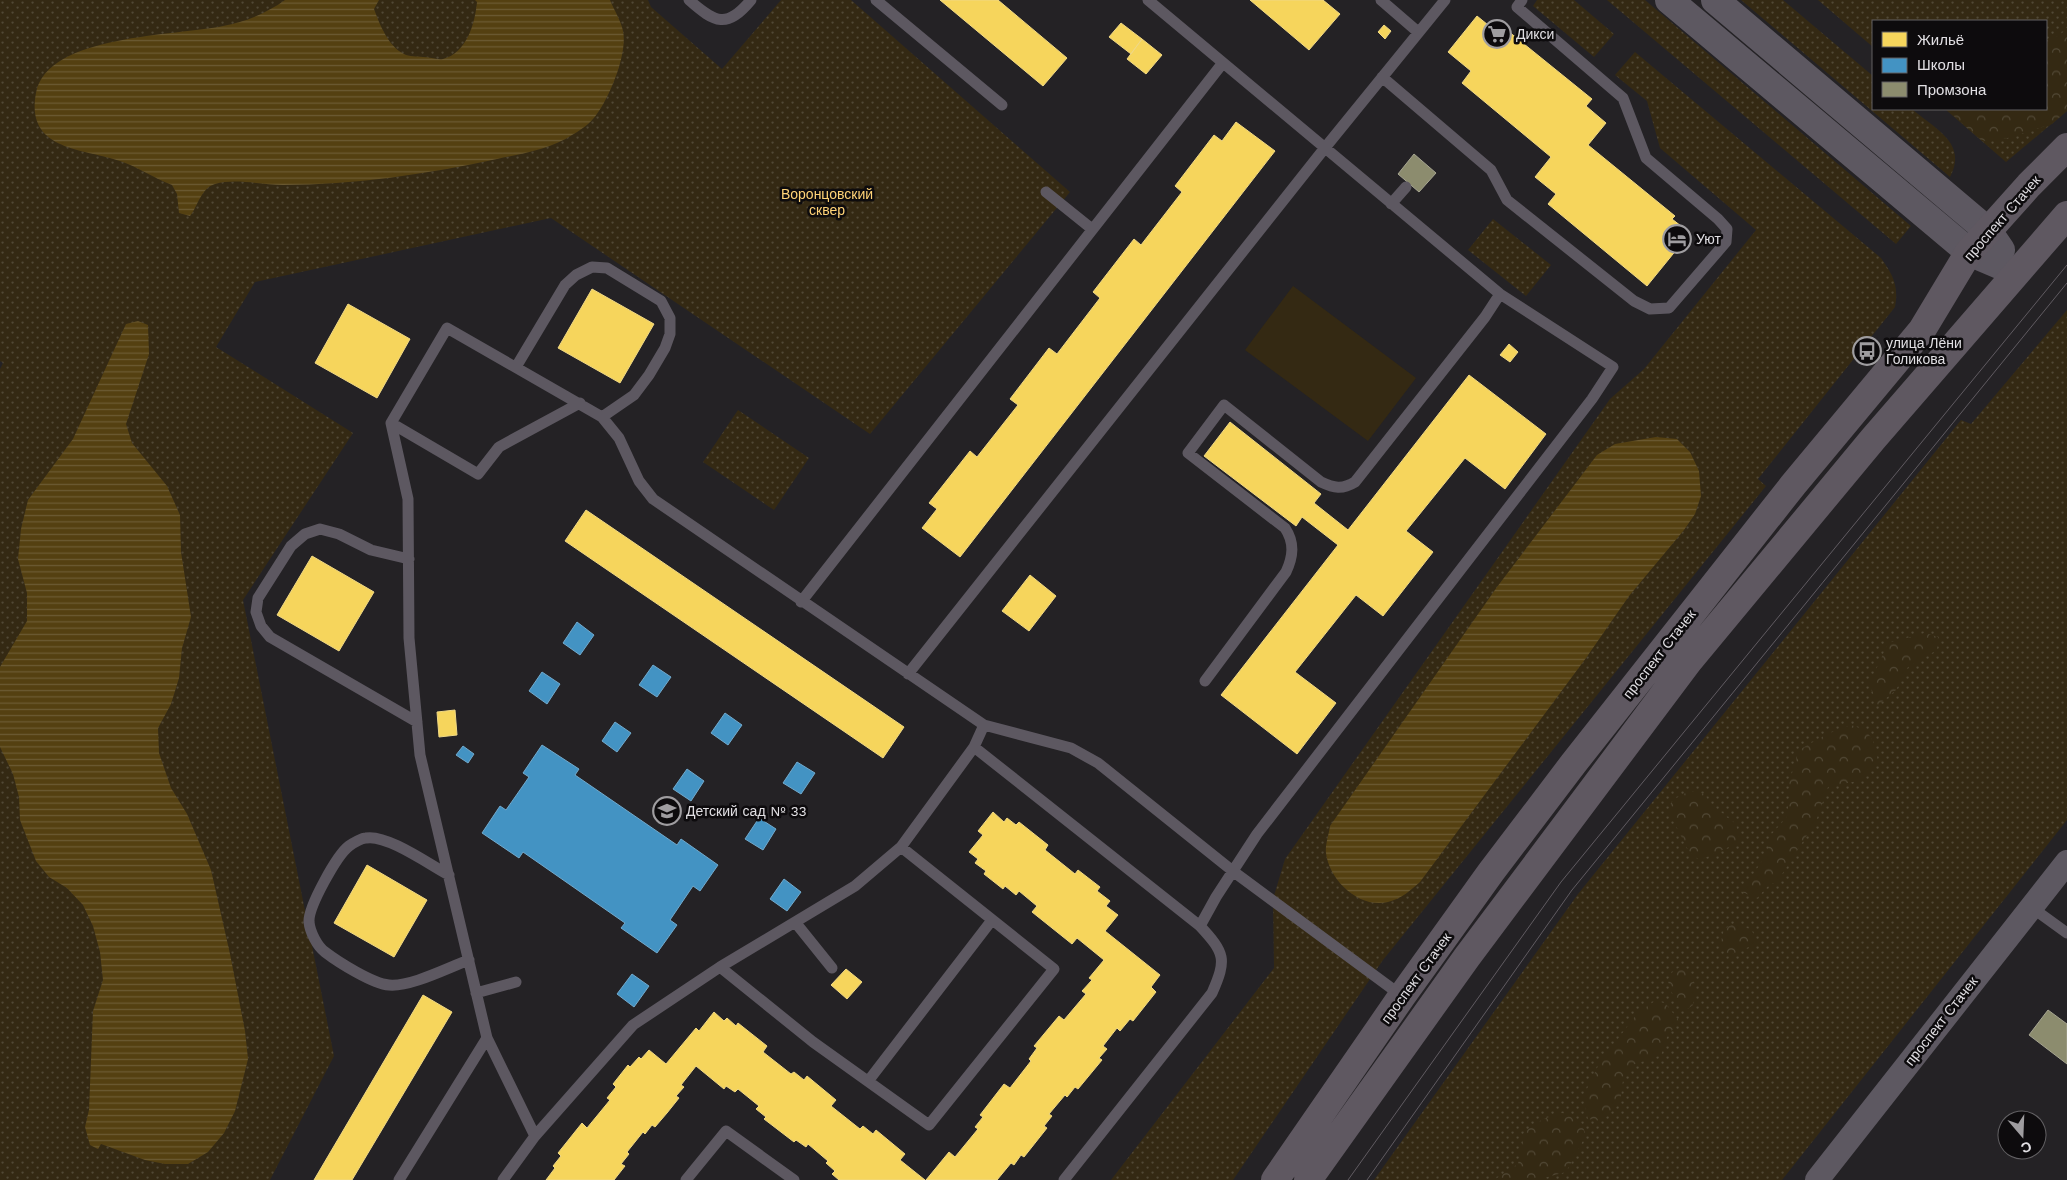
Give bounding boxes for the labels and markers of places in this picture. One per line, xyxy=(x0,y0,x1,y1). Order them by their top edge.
supermarket icon: Дикси xyxy=(1482,19,1512,49)
place label: Дикси xyxy=(1516,26,1554,42)
hotel icon: Уют xyxy=(1662,224,1692,254)
place label: Уют xyxy=(1696,231,1721,247)
place label: улица Лёни Голикова xyxy=(1886,335,1962,367)
bus stop icon: улица Лёни Голикова xyxy=(1852,336,1882,366)
school or university icon: Детский сад № 33 xyxy=(652,796,682,826)
place label: Детский сад № 33 xyxy=(686,803,807,819)

